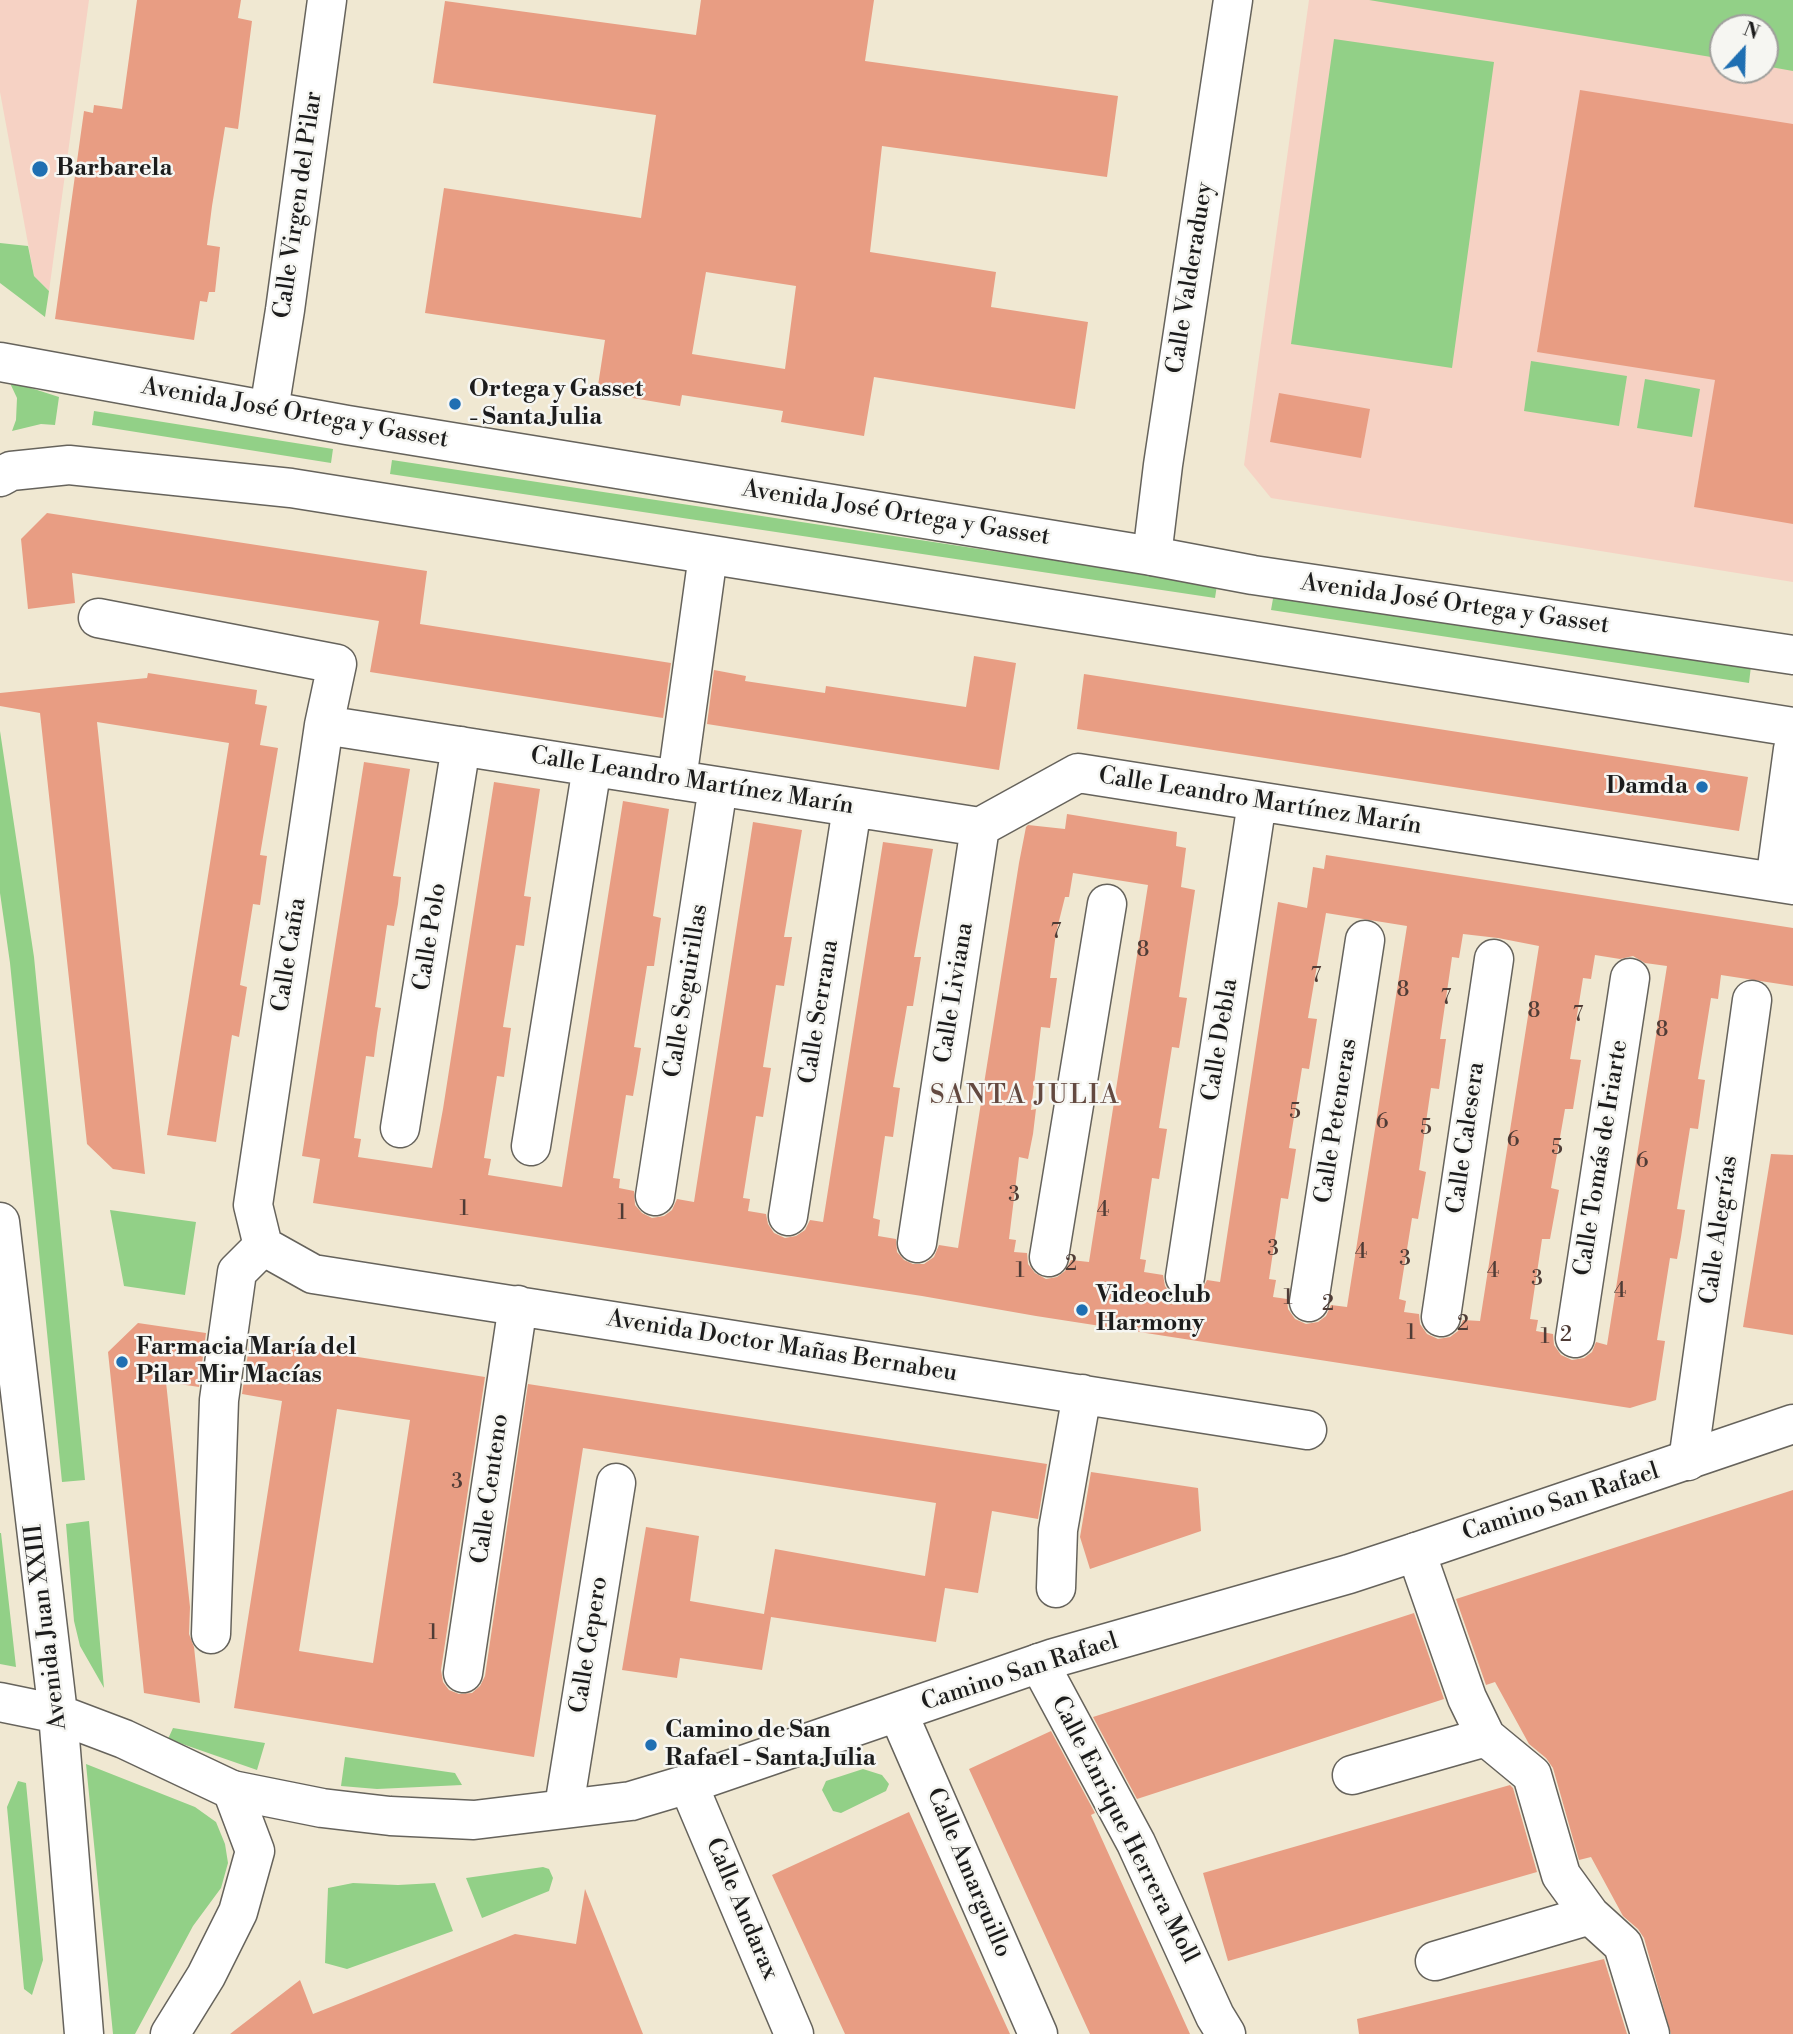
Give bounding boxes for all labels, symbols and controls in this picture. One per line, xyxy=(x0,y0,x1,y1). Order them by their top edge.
north arrow xyxy=(1709,14,1779,84)
text: N xyxy=(1740,17,1763,45)
street label: Calle Virgen del Pilar xyxy=(269,90,329,320)
place label: Barbarela xyxy=(56,155,172,183)
marker: Barbarela xyxy=(30,159,50,179)
street label: Calle Valderaduey xyxy=(1162,180,1220,376)
street label: Avenida José Ortega y Gasset xyxy=(139,373,451,455)
place label: Ortega y Gasset - Santa Julia xyxy=(469,376,643,432)
marker: Ortega y Gasset - Santa Julia xyxy=(447,396,463,412)
street label: Avenida José Ortega y Gasset xyxy=(740,475,1052,553)
street label: Avenida José Ortega y Gasset xyxy=(1299,569,1611,641)
street label: Calle Leandro Martínez Marín xyxy=(528,742,856,822)
street label: Calle Leandro Martínez Marín xyxy=(1096,762,1424,842)
place label: Damda xyxy=(1606,773,1688,801)
marker: Damda xyxy=(1694,779,1710,795)
street label: Calle Polo xyxy=(408,881,454,993)
street label: Calle Caña xyxy=(267,896,313,1014)
street label: Calle Seguirillas xyxy=(659,902,715,1080)
house number: 7 xyxy=(1051,920,1061,946)
street label: Calle Liviana xyxy=(930,921,980,1065)
street label: Calle Serrana xyxy=(794,938,846,1086)
house number: 8 xyxy=(1137,938,1149,964)
house number: 7 xyxy=(1311,964,1321,990)
street label: Calle Debla xyxy=(1197,977,1245,1103)
house number: 8 xyxy=(1397,978,1409,1004)
house number: 7 xyxy=(1441,986,1451,1012)
house number: 8 xyxy=(1528,999,1540,1025)
house number: 7 xyxy=(1573,1003,1583,1029)
house number: 8 xyxy=(1656,1018,1668,1044)
street label: Calle Peteneras xyxy=(1310,1036,1364,1206)
street label: Calle Tomás de Iriarte xyxy=(1569,1038,1635,1278)
street label: Calle Calesera xyxy=(1442,1060,1492,1216)
district label: SANTA JULIA xyxy=(931,1081,1119,1113)
house number: 5 xyxy=(1289,1100,1301,1126)
house number: 6 xyxy=(1376,1110,1388,1136)
house number: 5 xyxy=(1420,1116,1432,1142)
house number: 6 xyxy=(1507,1128,1519,1154)
house number: 5 xyxy=(1551,1136,1563,1162)
house number: 6 xyxy=(1636,1149,1648,1175)
street label: Calle Alegrías xyxy=(1695,1154,1745,1306)
house number: 3 xyxy=(1008,1183,1020,1209)
house number: 1 xyxy=(459,1197,469,1223)
house number: 4 xyxy=(1097,1198,1109,1224)
house number: 1 xyxy=(617,1201,627,1227)
house number: 3 xyxy=(1267,1237,1279,1263)
house number: 4 xyxy=(1355,1240,1367,1266)
house number: 3 xyxy=(1399,1247,1411,1273)
house number: 2 xyxy=(1065,1252,1077,1278)
house number: 1 xyxy=(1015,1259,1025,1285)
house number: 4 xyxy=(1487,1259,1499,1285)
house number: 3 xyxy=(1531,1267,1543,1293)
house number: 4 xyxy=(1614,1279,1626,1305)
place label: Videoclub Harmony xyxy=(1096,1282,1211,1338)
house number: 1 xyxy=(1283,1286,1293,1312)
house number: 2 xyxy=(1322,1292,1334,1318)
marker: Videoclub Harmony xyxy=(1074,1302,1090,1318)
street label: Avenida Doctor Mañas Bernabeu xyxy=(605,1305,959,1389)
house number: 2 xyxy=(1457,1312,1469,1338)
house number: 1 xyxy=(1406,1321,1416,1347)
house number: 2 xyxy=(1560,1323,1572,1349)
house number: 1 xyxy=(1540,1325,1550,1351)
place label: Farmacia María del Pilar Mir Macías xyxy=(136,1334,356,1390)
marker: Farmacia María del Pilar Mir Macías xyxy=(114,1354,130,1370)
street label: Calle Centeno xyxy=(466,1412,516,1566)
street label: Camino San Rafael xyxy=(1459,1458,1663,1548)
house number: 3 xyxy=(451,1470,463,1496)
street label: Avenida Juan XXIII xyxy=(20,1523,74,1731)
street label: Calle Cepero xyxy=(565,1575,615,1715)
house number: 1 xyxy=(428,1621,438,1647)
street label: Camino San Rafael xyxy=(918,1628,1122,1718)
street label: Calle Enrique Herrera Moll xyxy=(1044,1692,1204,1968)
place label: Camino de San Rafael - Santa Julia xyxy=(665,1717,876,1773)
marker: Camino de San Rafael - Santa Julia xyxy=(643,1737,659,1753)
street label: Calle Amarguillo xyxy=(919,1784,1017,1962)
street label: Calle Andarax xyxy=(698,1834,784,1984)

